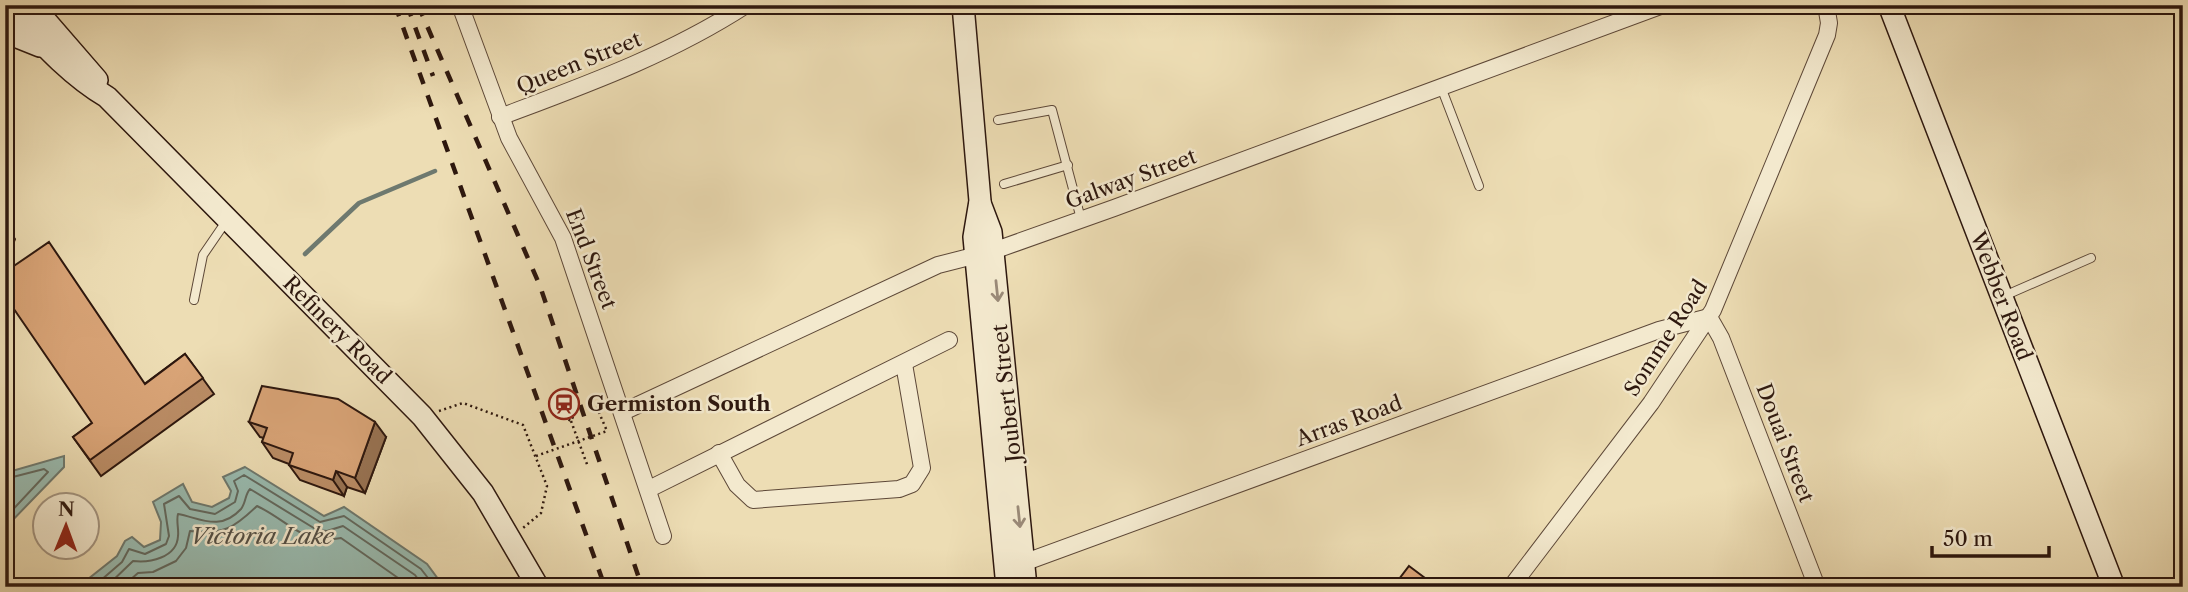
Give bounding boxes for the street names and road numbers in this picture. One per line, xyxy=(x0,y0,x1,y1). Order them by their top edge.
street label: Queen Street xyxy=(513,26,645,99)
street label: Galway Street xyxy=(1062,143,1200,214)
street label: End Street xyxy=(561,205,622,313)
street label: Webber Road xyxy=(1965,227,2038,364)
street label: Refinery Road xyxy=(278,270,397,389)
street label: Somme Road xyxy=(1619,275,1713,401)
street label: Joubert Street xyxy=(987,322,1027,466)
street label: Douai Street xyxy=(1751,380,1820,506)
street label: Arras Road xyxy=(1292,390,1405,452)

